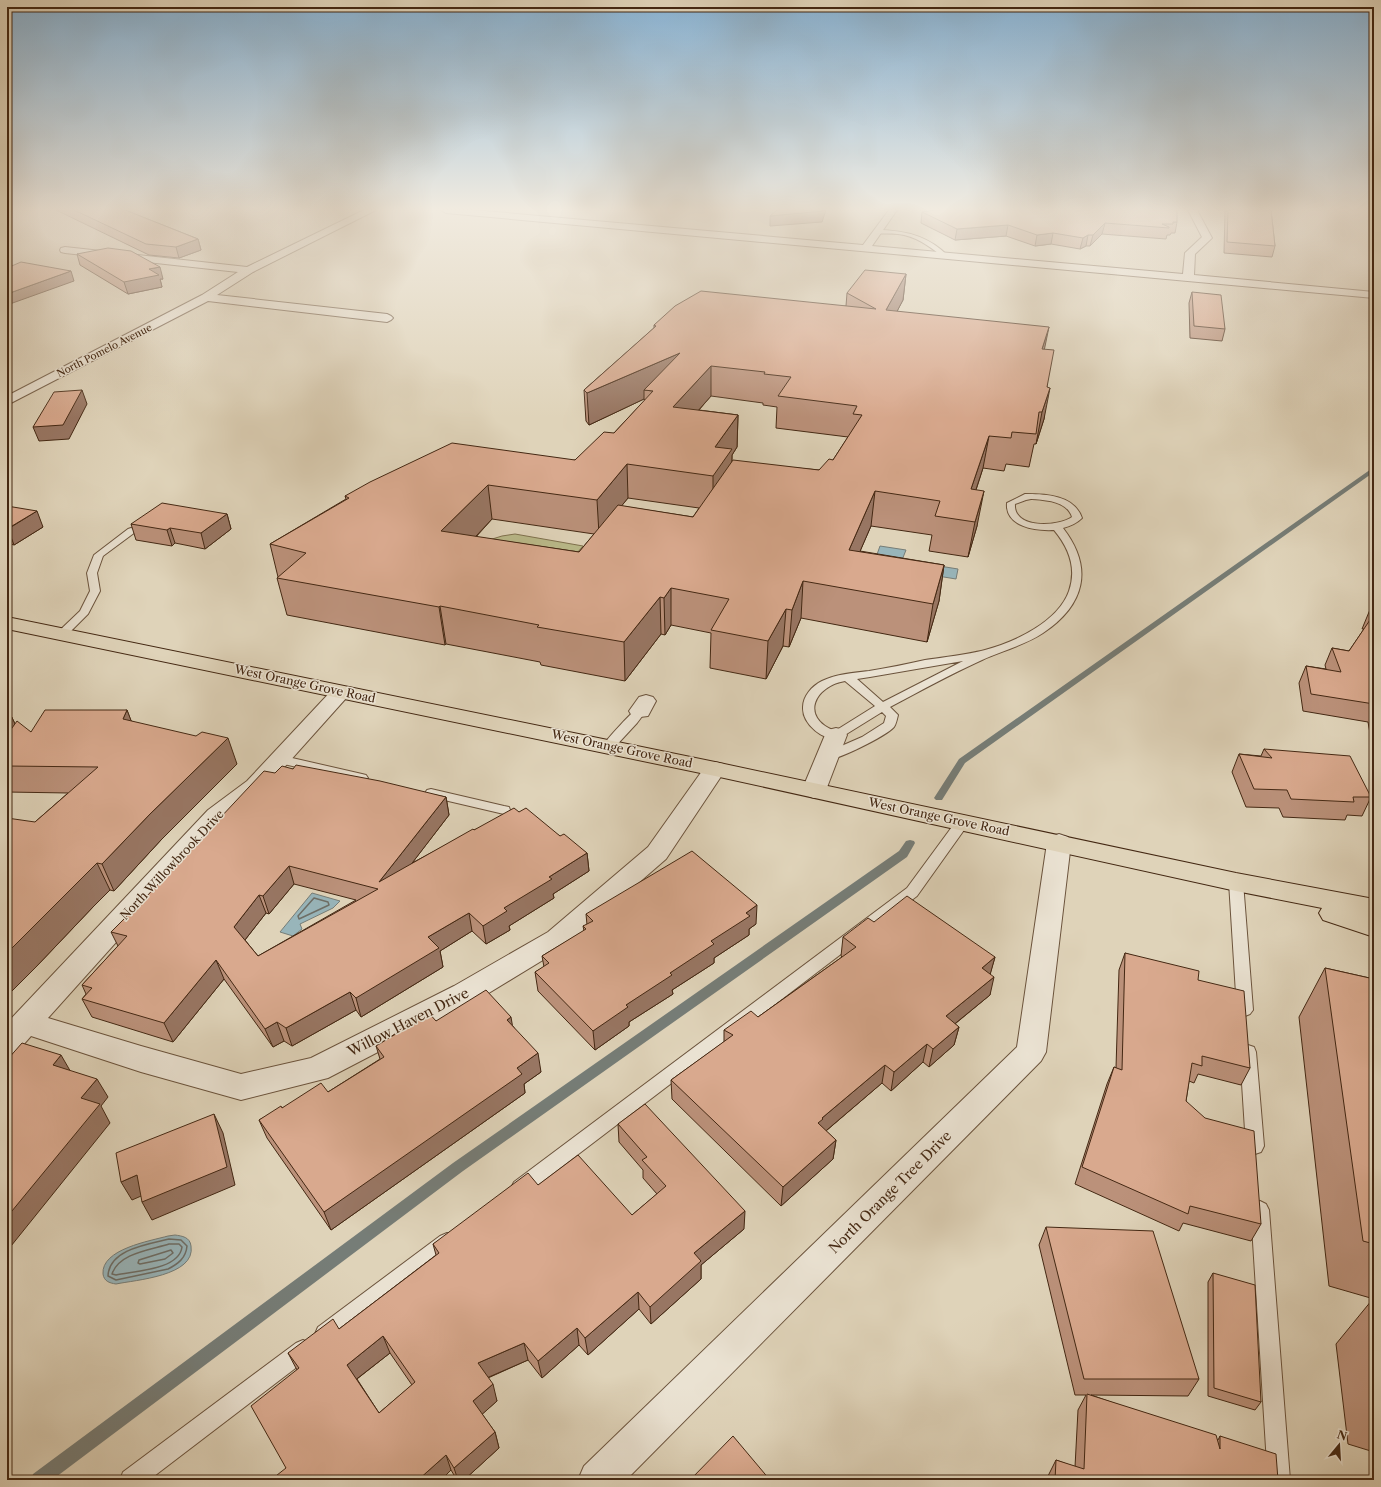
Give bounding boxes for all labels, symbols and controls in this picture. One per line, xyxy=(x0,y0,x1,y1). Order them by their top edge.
street label: North Pomelo Avenue xyxy=(54,321,154,380)
street label: West Orange Grove Road xyxy=(232,661,378,706)
street label: West Orange Grove Road xyxy=(549,726,695,771)
street label: West Orange Grove Road xyxy=(866,794,1012,839)
street label: North Willowbrook Drive xyxy=(117,806,227,923)
street label: Willow Haven Drive xyxy=(343,984,472,1061)
street label: North Orange Tree Drive xyxy=(825,1127,955,1257)
north arrow xyxy=(1319,1425,1359,1465)
text: N xyxy=(1335,1427,1349,1444)

